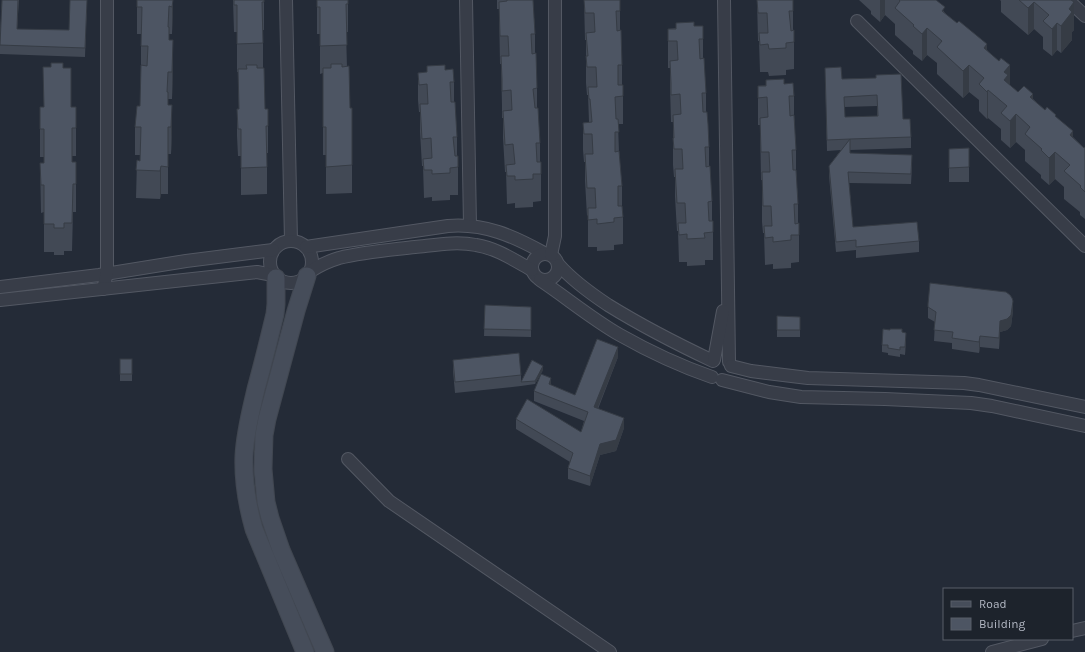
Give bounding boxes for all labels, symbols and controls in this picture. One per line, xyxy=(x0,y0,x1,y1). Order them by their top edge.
legend xyxy=(943,588,1073,640)
text: Road xyxy=(979,597,1007,611)
text: Building xyxy=(979,617,1026,631)

